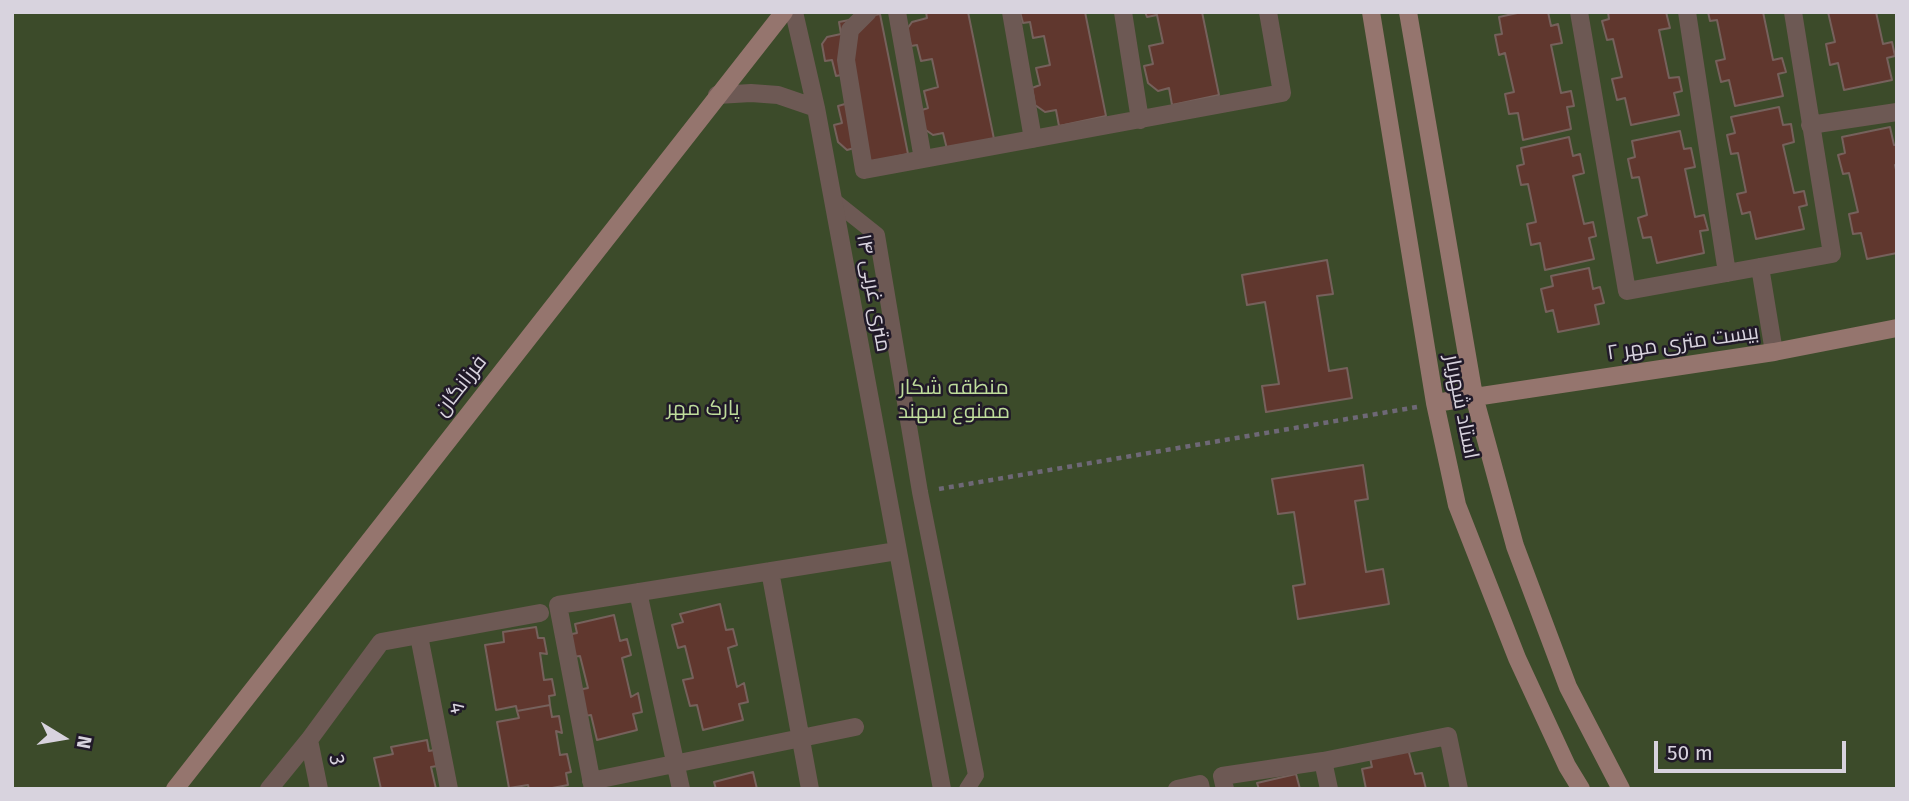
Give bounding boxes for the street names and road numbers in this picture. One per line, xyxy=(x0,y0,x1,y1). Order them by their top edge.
street label: ۱۴ متری غربی xyxy=(850,232,896,354)
street label: بیست متری مهر ۲ xyxy=(1605,320,1761,366)
street label: فرزانگان xyxy=(429,350,493,422)
street label: استاد شهریار xyxy=(1439,353,1483,461)
street label: 4 xyxy=(443,700,469,716)
street label: 3 xyxy=(323,752,349,768)

